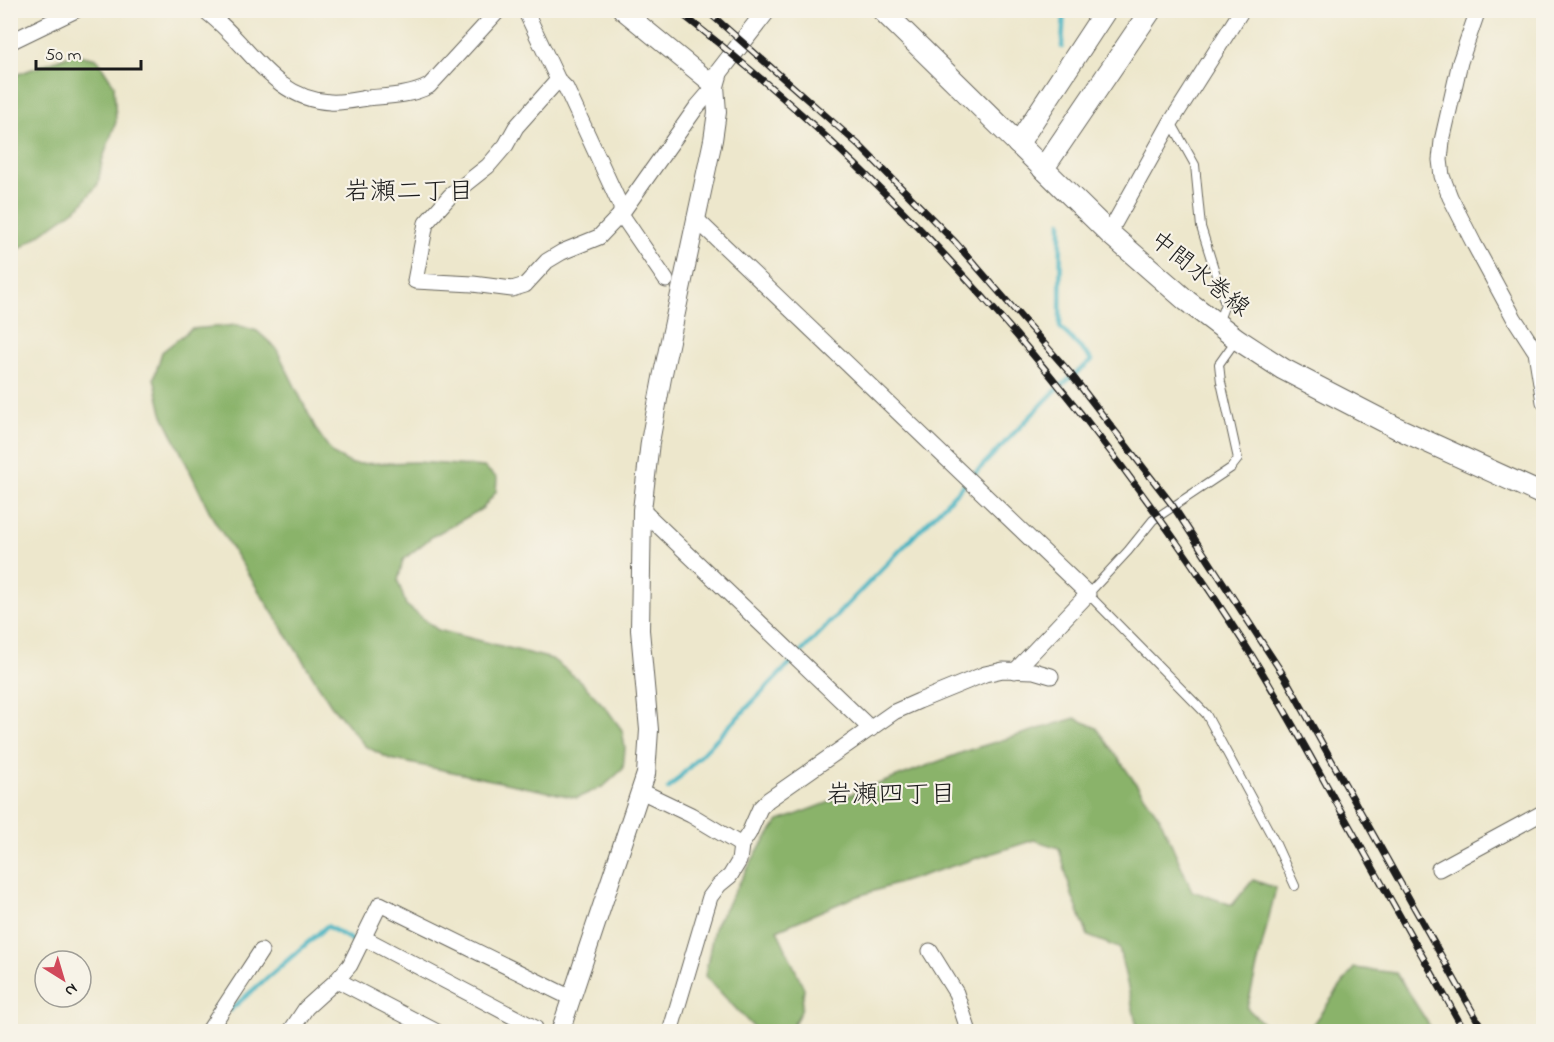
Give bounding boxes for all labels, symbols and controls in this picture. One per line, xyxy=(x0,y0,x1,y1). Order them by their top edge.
scale bar xyxy=(36,33,141,71)
text: 50 m xyxy=(45,43,82,69)
district label: 岩瀬二丁目 xyxy=(344,174,474,212)
street label: 中間水巻線 xyxy=(1141,224,1257,326)
district label: 岩瀬四丁目 xyxy=(826,777,956,815)
north arrow xyxy=(33,949,93,1009)
text: N xyxy=(59,977,82,1002)

